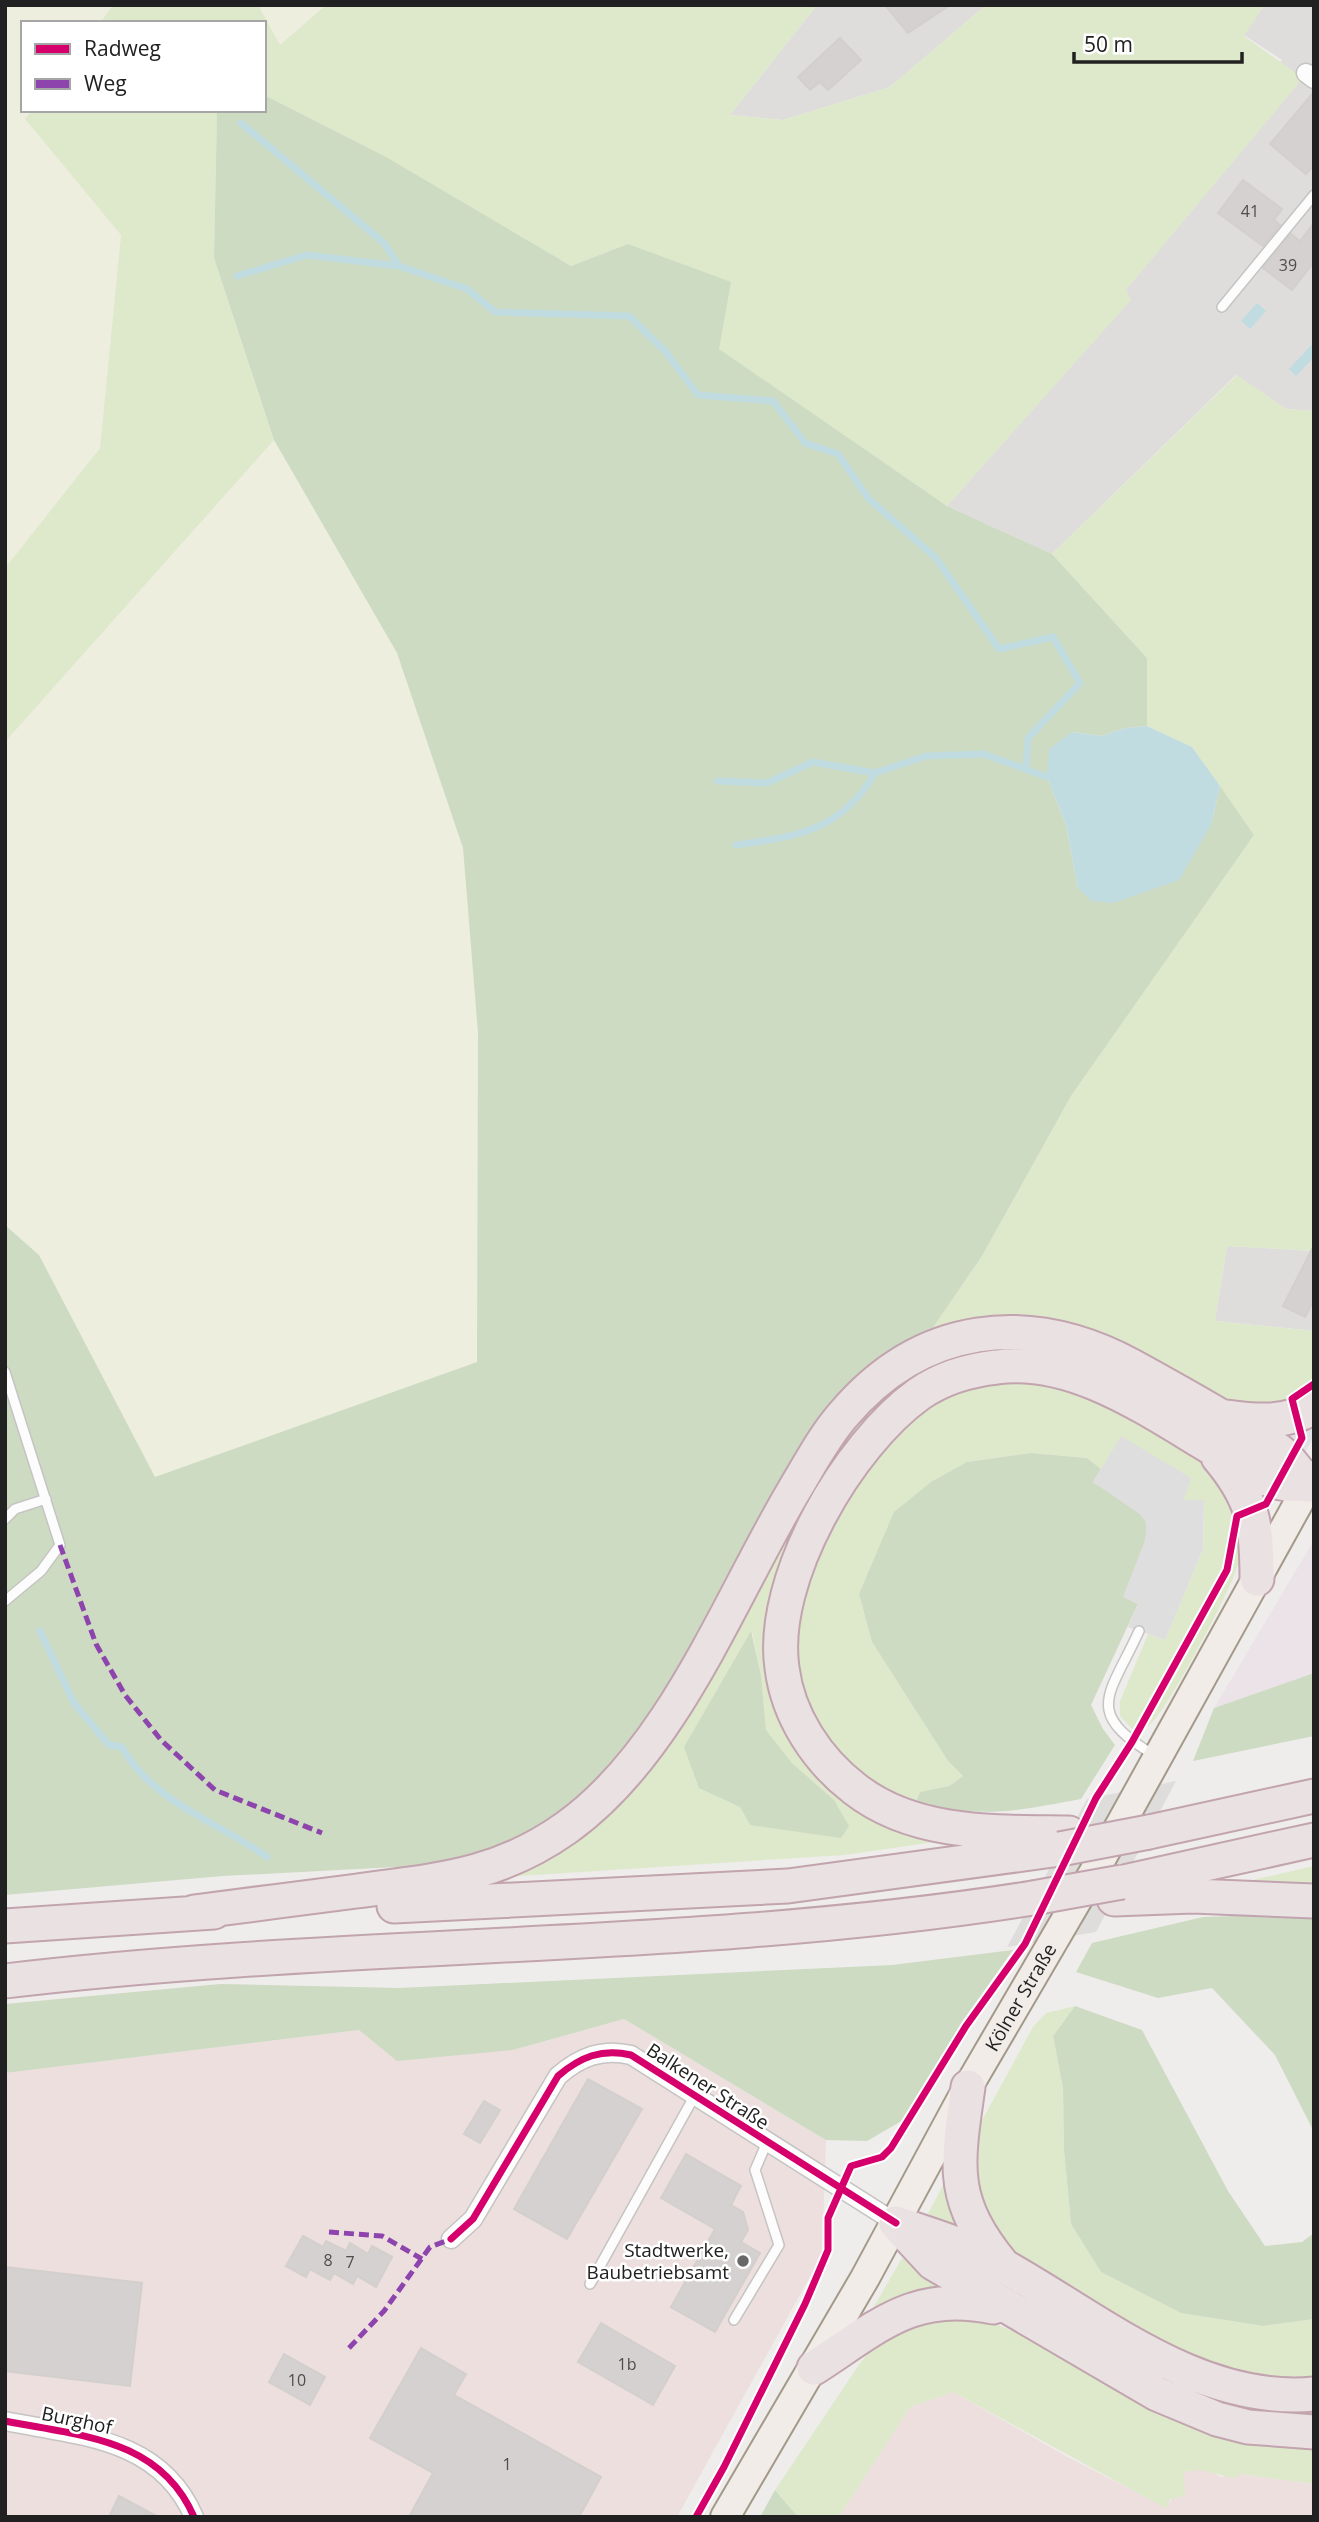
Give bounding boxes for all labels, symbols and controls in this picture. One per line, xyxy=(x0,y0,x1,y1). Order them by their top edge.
legend xyxy=(21,21,266,112)
scale bar xyxy=(1074,21,1242,65)
text: 50 m xyxy=(1084,30,1133,58)
text: Radweg xyxy=(84,34,161,62)
text: Weg xyxy=(84,69,127,97)
house number: 41 xyxy=(1241,200,1259,222)
house number: 39 xyxy=(1279,254,1297,276)
street label: Kölner Straße xyxy=(979,1938,1062,2056)
street label: Balkener Straße xyxy=(642,2037,774,2135)
place label: Stadtwerke, Baubetriebsamt xyxy=(587,2237,729,2285)
house number: 8 xyxy=(323,2249,333,2271)
house number: 7 xyxy=(345,2251,355,2273)
marker: Stadtwerke, Baubetriebsamt xyxy=(735,2253,751,2269)
house number: 1b xyxy=(618,2353,636,2375)
house number: 10 xyxy=(288,2369,306,2391)
street label: Burghof xyxy=(39,2400,116,2440)
house number: 1 xyxy=(502,2453,512,2475)

